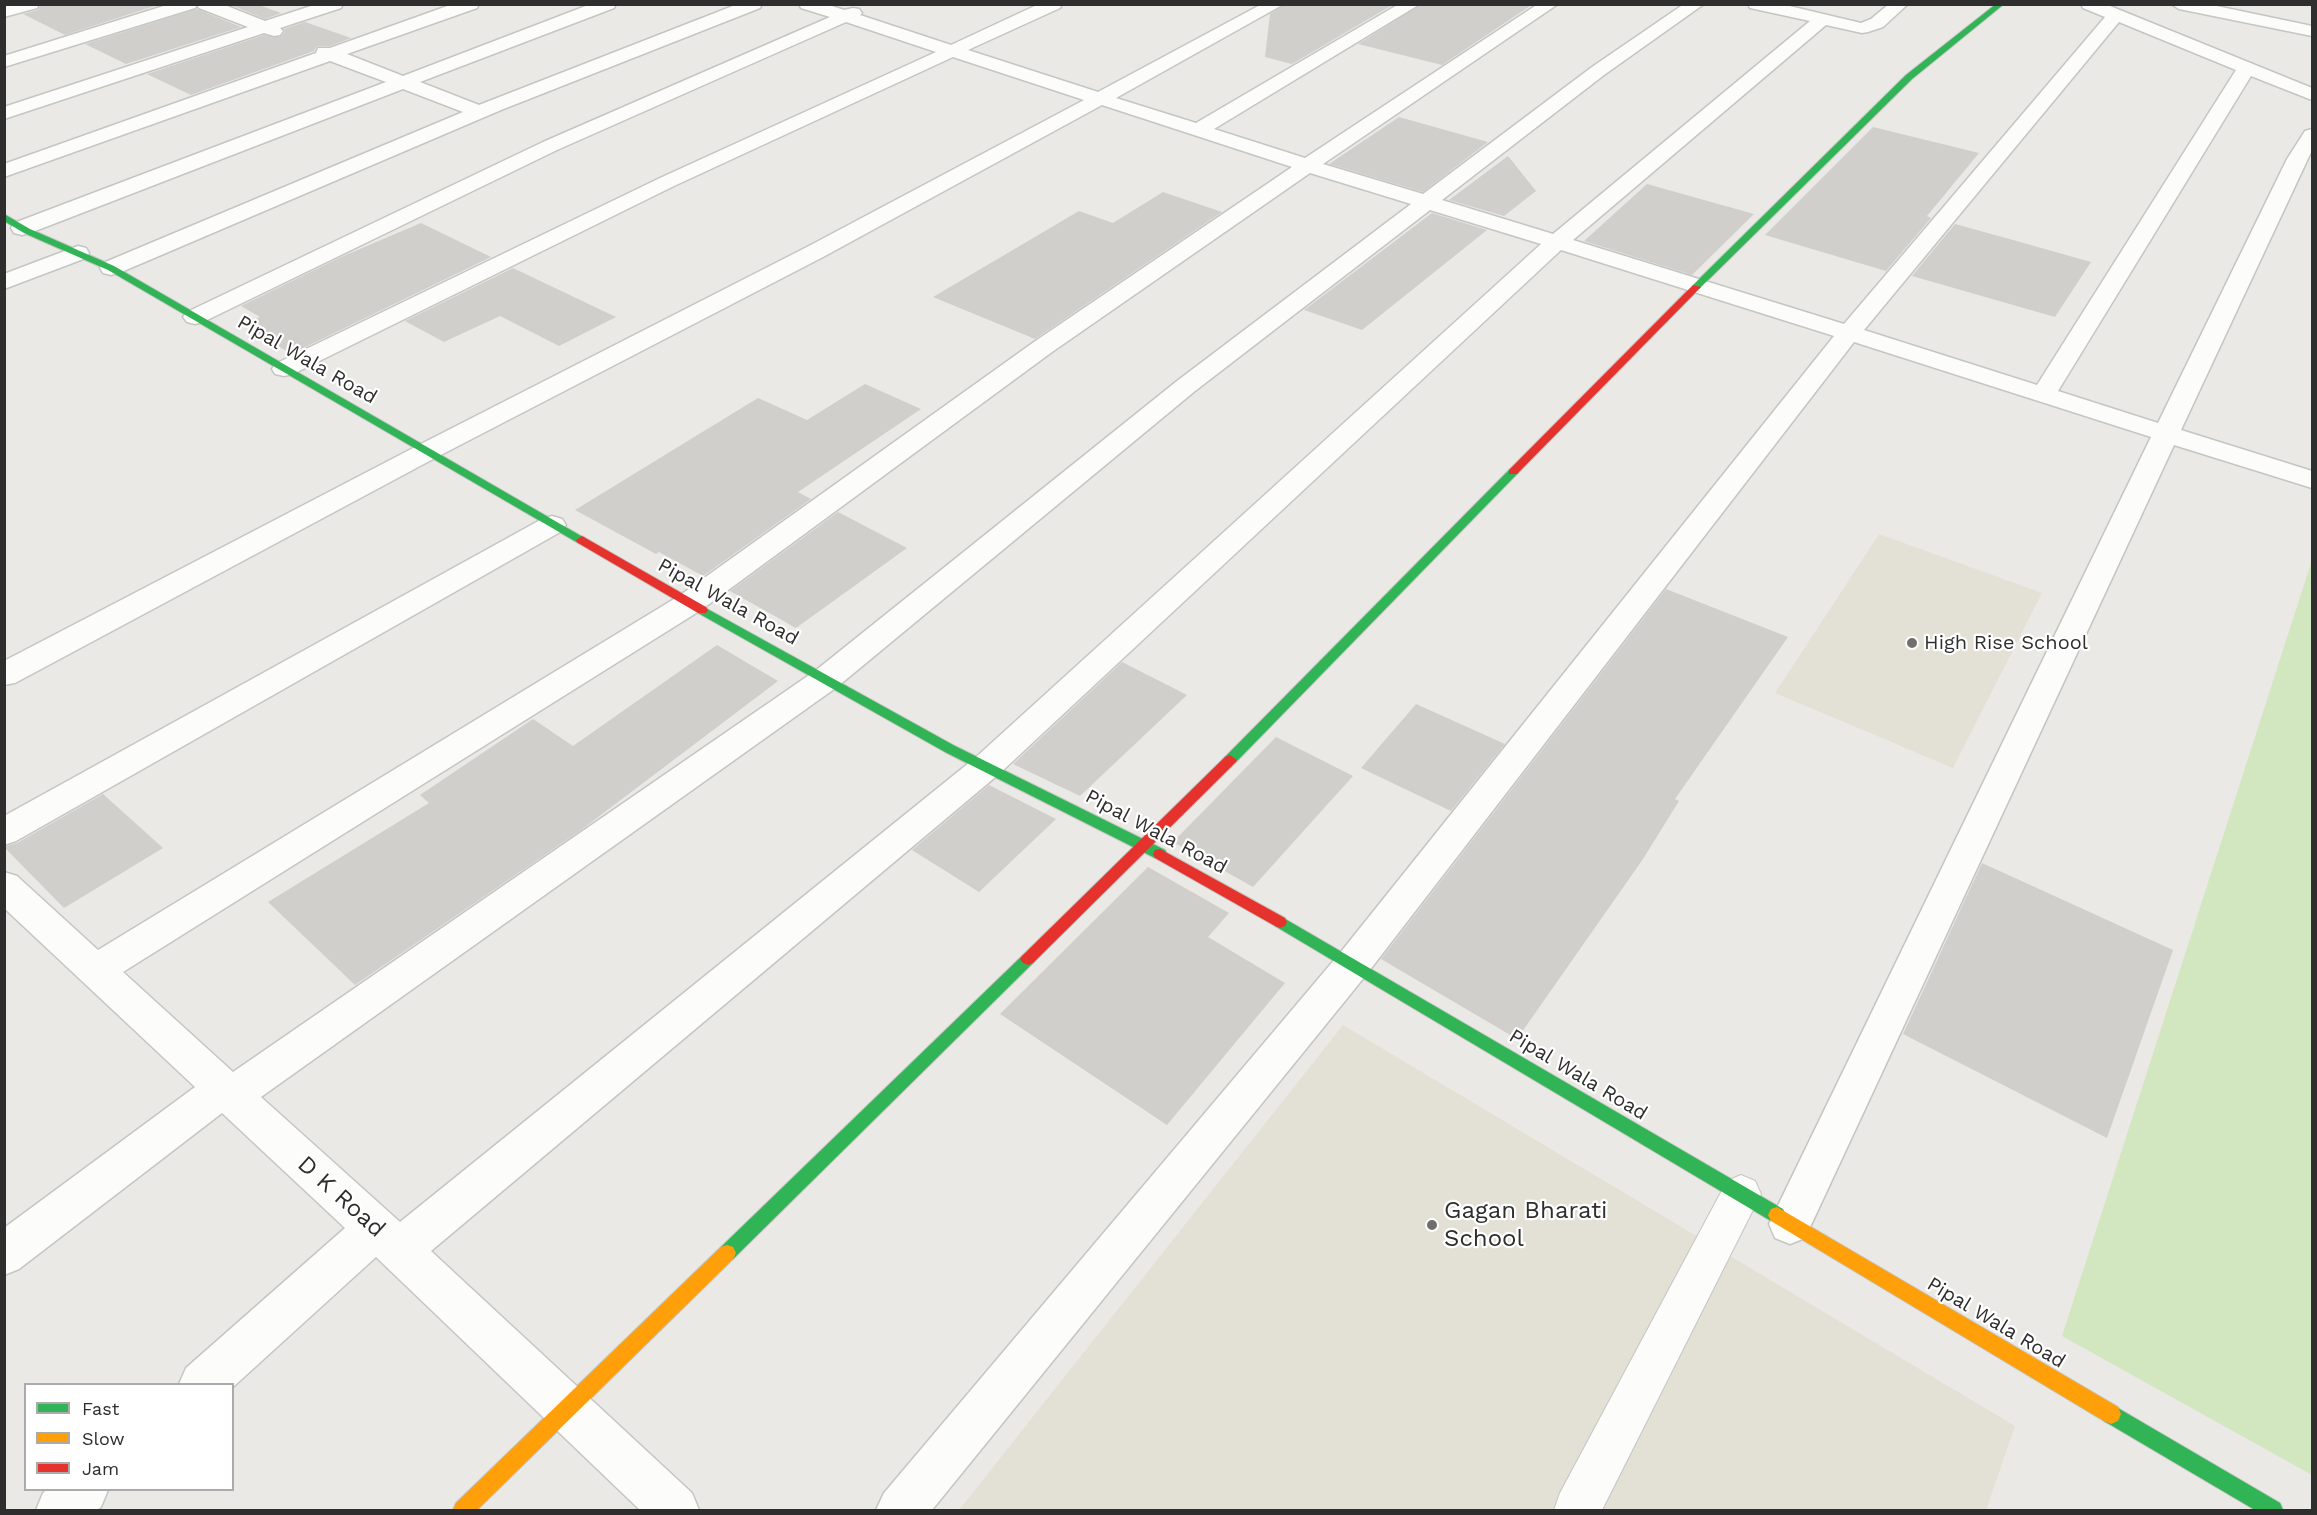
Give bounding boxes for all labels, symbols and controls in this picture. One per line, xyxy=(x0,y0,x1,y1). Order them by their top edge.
street label: Pipal Wala Road xyxy=(233,310,381,410)
street label: Pipal Wala Road xyxy=(653,553,803,651)
place label: High Rise School xyxy=(1924,631,2088,655)
marker: High Rise School xyxy=(1905,636,1919,650)
street label: Pipal Wala Road xyxy=(1081,785,1231,879)
street label: Pipal Wala Road xyxy=(1504,1024,1652,1126)
street label: D K Road xyxy=(291,1150,391,1244)
place label: Gagan Bharati School xyxy=(1444,1197,1607,1253)
marker: Gagan Bharati School xyxy=(1425,1218,1439,1232)
street label: Pipal Wala Road xyxy=(1922,1272,2070,1374)
legend xyxy=(24,1383,234,1491)
text: Fast xyxy=(82,1398,119,1419)
text: Slow xyxy=(82,1428,125,1449)
text: Jam xyxy=(82,1458,119,1479)

